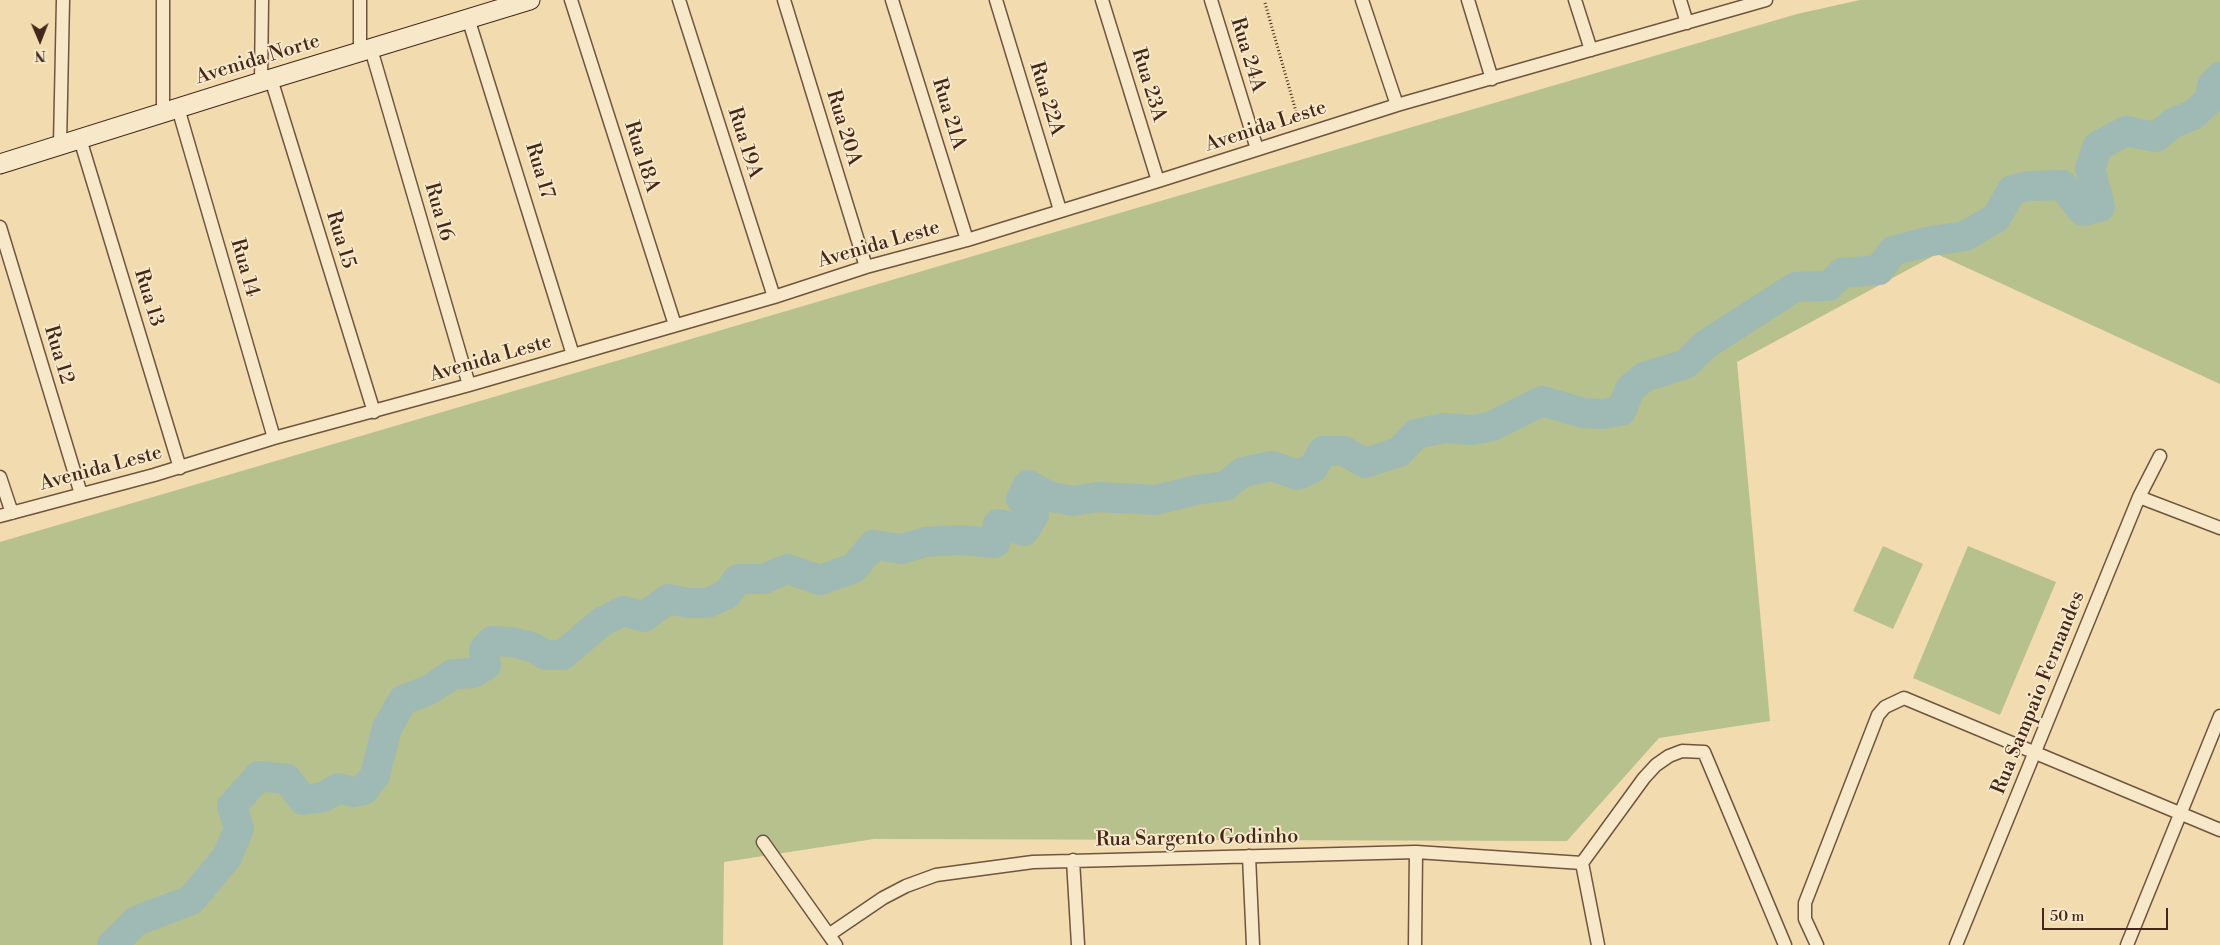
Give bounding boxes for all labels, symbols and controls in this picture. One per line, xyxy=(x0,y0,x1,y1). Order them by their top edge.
north arrow xyxy=(15,15,65,65)
street label: Rua 24A xyxy=(1224,15,1270,95)
street label: Avenida Norte xyxy=(193,30,323,90)
street label: Rua 23A xyxy=(1125,45,1171,125)
text: N xyxy=(35,46,46,64)
street label: Rua 22A xyxy=(1023,59,1069,139)
street label: Rua 21A xyxy=(926,75,970,153)
street label: Rua 20A xyxy=(820,87,866,169)
street label: Avenida Leste xyxy=(1202,96,1330,158)
street label: Rua 19A xyxy=(721,104,767,182)
street label: Rua 18A xyxy=(618,118,664,196)
street label: Rua 17 xyxy=(519,140,559,202)
street label: Rua 16 xyxy=(418,180,458,244)
street label: Rua 15 xyxy=(320,208,360,272)
street label: Avenida Leste xyxy=(815,216,943,274)
street label: Rua 14 xyxy=(224,236,264,300)
street label: Rua 13 xyxy=(128,266,168,330)
street label: Rua 12 xyxy=(38,323,78,387)
street label: Avenida Leste xyxy=(427,330,555,388)
street label: Avenida Leste xyxy=(37,441,165,497)
street label: Rua Sampaio Fernandes xyxy=(1987,588,2091,798)
street label: Rua Sargento Godinho xyxy=(1095,825,1299,853)
scale bar xyxy=(2045,898,2171,930)
text: 50 m xyxy=(2050,907,2084,926)

